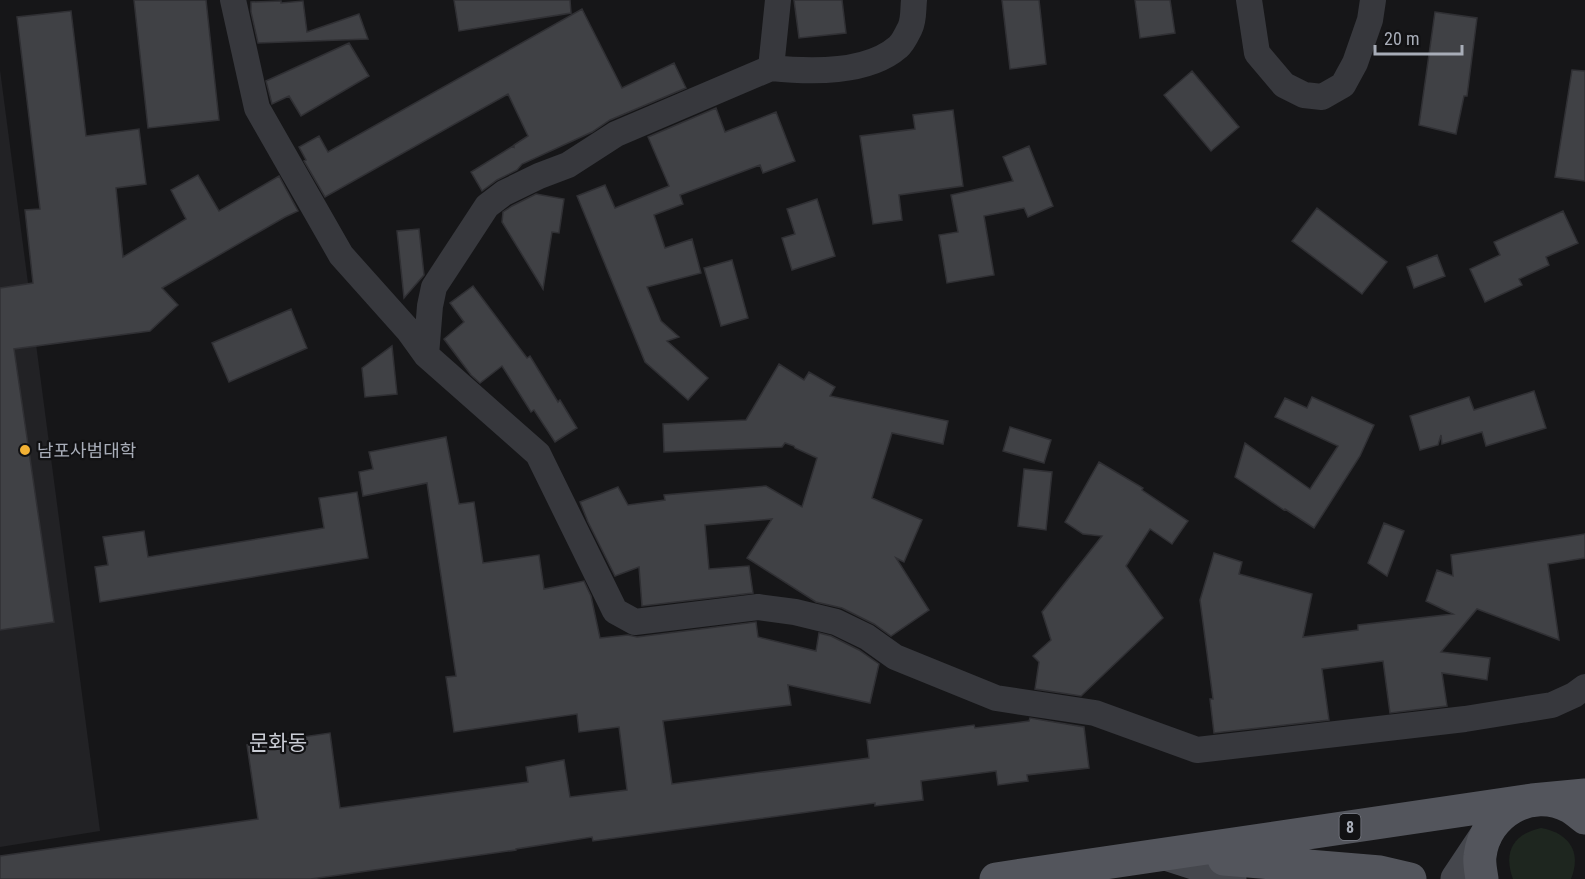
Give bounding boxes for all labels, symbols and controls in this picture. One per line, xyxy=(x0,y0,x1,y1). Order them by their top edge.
scale bar xyxy=(1375,18,1462,56)
text: 20 m xyxy=(1384,28,1419,49)
place label: 남포사범대학 xyxy=(37,440,136,461)
marker: 남포사범대학 xyxy=(18,443,32,457)
district label: 문화동 xyxy=(249,731,307,755)
road number: 8 xyxy=(1340,814,1360,840)

